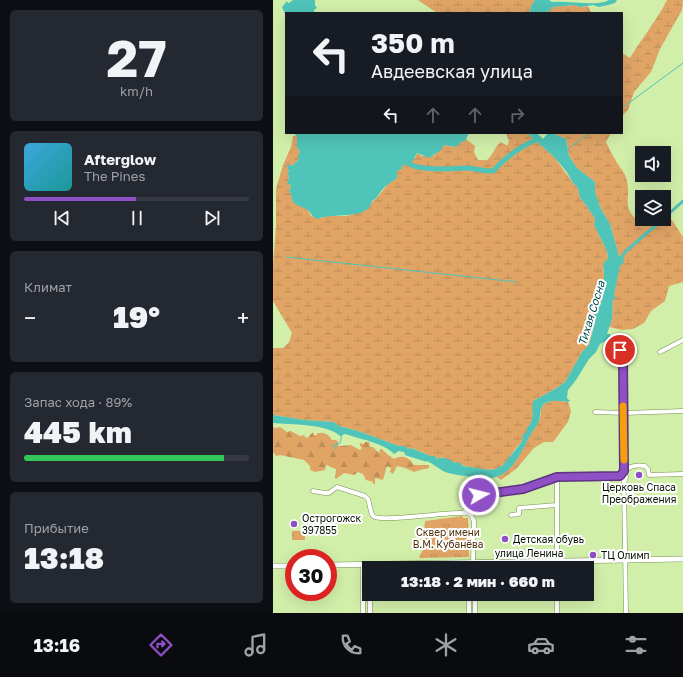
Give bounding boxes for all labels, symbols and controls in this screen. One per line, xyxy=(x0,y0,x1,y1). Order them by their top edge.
text: 27 xyxy=(106,26,167,88)
text: 350 m xyxy=(371,26,455,59)
icon: left xyxy=(305,28,357,80)
text: Авдеевская улица xyxy=(371,60,533,82)
text: km/h xyxy=(120,83,153,99)
icon: left xyxy=(380,104,402,126)
icon: ahead xyxy=(422,104,444,126)
icon: ahead xyxy=(464,104,486,126)
icon: right xyxy=(506,104,528,126)
map controls xyxy=(635,146,671,226)
button: sound xyxy=(635,146,671,182)
text: Afterglow xyxy=(84,150,156,168)
text: The Pines xyxy=(84,168,145,184)
button: layers xyxy=(635,190,671,226)
icon: previous xyxy=(51,207,73,229)
icon: pause xyxy=(126,207,148,229)
icon: next xyxy=(201,207,223,229)
water label: Тихая Сосна xyxy=(575,278,607,347)
text: Климат xyxy=(24,279,72,295)
text: 19° xyxy=(113,299,160,335)
text: − xyxy=(24,304,36,331)
text: + xyxy=(237,304,249,331)
pin xyxy=(603,333,637,367)
icon: arrive xyxy=(609,339,631,361)
text: Запас хода · 89% xyxy=(24,394,132,410)
text: 445 km xyxy=(24,414,132,450)
marker: Церковь Спаса Преображения xyxy=(634,470,644,480)
position arrow xyxy=(458,474,500,516)
place label: Церковь Спаса Преображения xyxy=(602,481,676,505)
place label: Острогожск 397855 xyxy=(302,512,361,536)
marker: Острогожск 397855 xyxy=(289,519,299,529)
text: Прибытие xyxy=(24,520,89,536)
park label: Сквер имени В.М. Кубанёва xyxy=(413,526,483,550)
place label: Детская обувь xyxy=(513,533,584,545)
marker: Детская обувь xyxy=(500,534,510,544)
text: 13:18 xyxy=(24,540,104,576)
street label: улица Ленина xyxy=(495,547,563,559)
speed limit sign: 30 xyxy=(285,549,337,601)
place label: ТЦ Олимп xyxy=(601,549,650,561)
marker: ТЦ Олимп xyxy=(588,550,598,560)
text: 13:18 · 2 мин · 660 m xyxy=(401,572,555,590)
icon: directions xyxy=(147,631,175,659)
icon: music xyxy=(242,631,270,659)
icon: phone xyxy=(337,631,365,659)
icon: climate xyxy=(432,631,460,659)
icon: car xyxy=(527,631,555,659)
icon: filters xyxy=(622,631,650,659)
text: 13:16 xyxy=(33,634,80,656)

